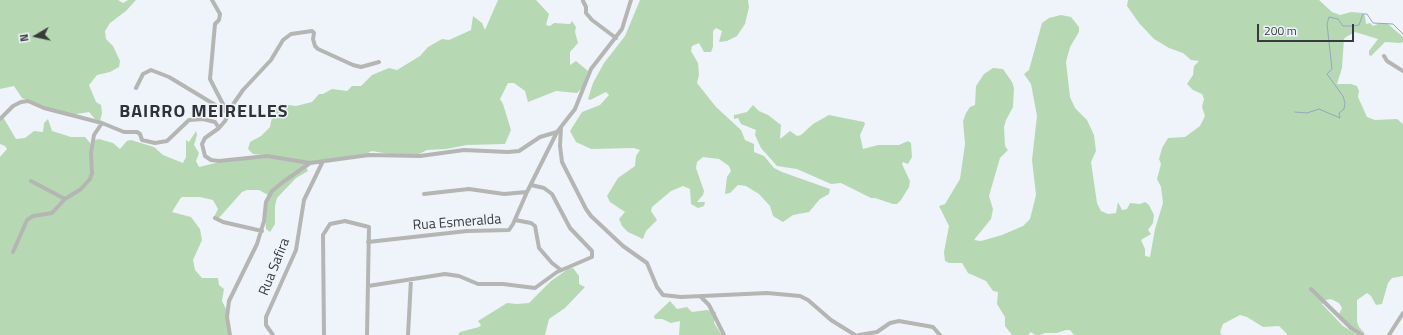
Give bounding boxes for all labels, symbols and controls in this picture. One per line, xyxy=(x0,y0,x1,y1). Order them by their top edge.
north arrow xyxy=(16,16,56,56)
scale bar xyxy=(1259,16,1356,42)
text: 200 m xyxy=(1264,21,1297,40)
text: N xyxy=(16,33,33,43)
district label: BAIRRO MEIRELLES xyxy=(119,102,289,124)
street label: Rua Esmeralda xyxy=(412,212,502,234)
street label: Rua Safira xyxy=(256,236,294,298)

